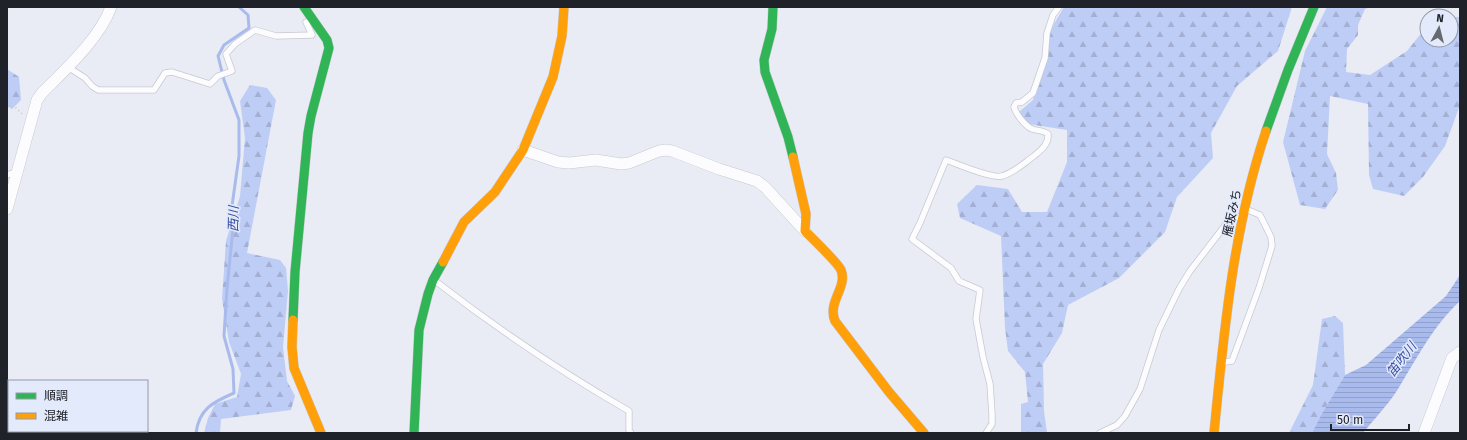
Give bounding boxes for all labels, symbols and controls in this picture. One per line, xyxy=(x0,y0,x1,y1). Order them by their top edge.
north arrow xyxy=(1419,8,1459,48)
text: N xyxy=(1436,12,1445,25)
street label: 雁坂みち xyxy=(1220,188,1244,238)
water label: 西川 xyxy=(226,204,241,232)
water label: 笛吹川 xyxy=(1383,338,1421,379)
legend xyxy=(8,380,148,432)
text: 順調 xyxy=(44,389,68,403)
scale bar xyxy=(1331,406,1409,432)
text: 混雑 xyxy=(44,409,68,423)
text: 50 m xyxy=(1337,413,1363,427)

